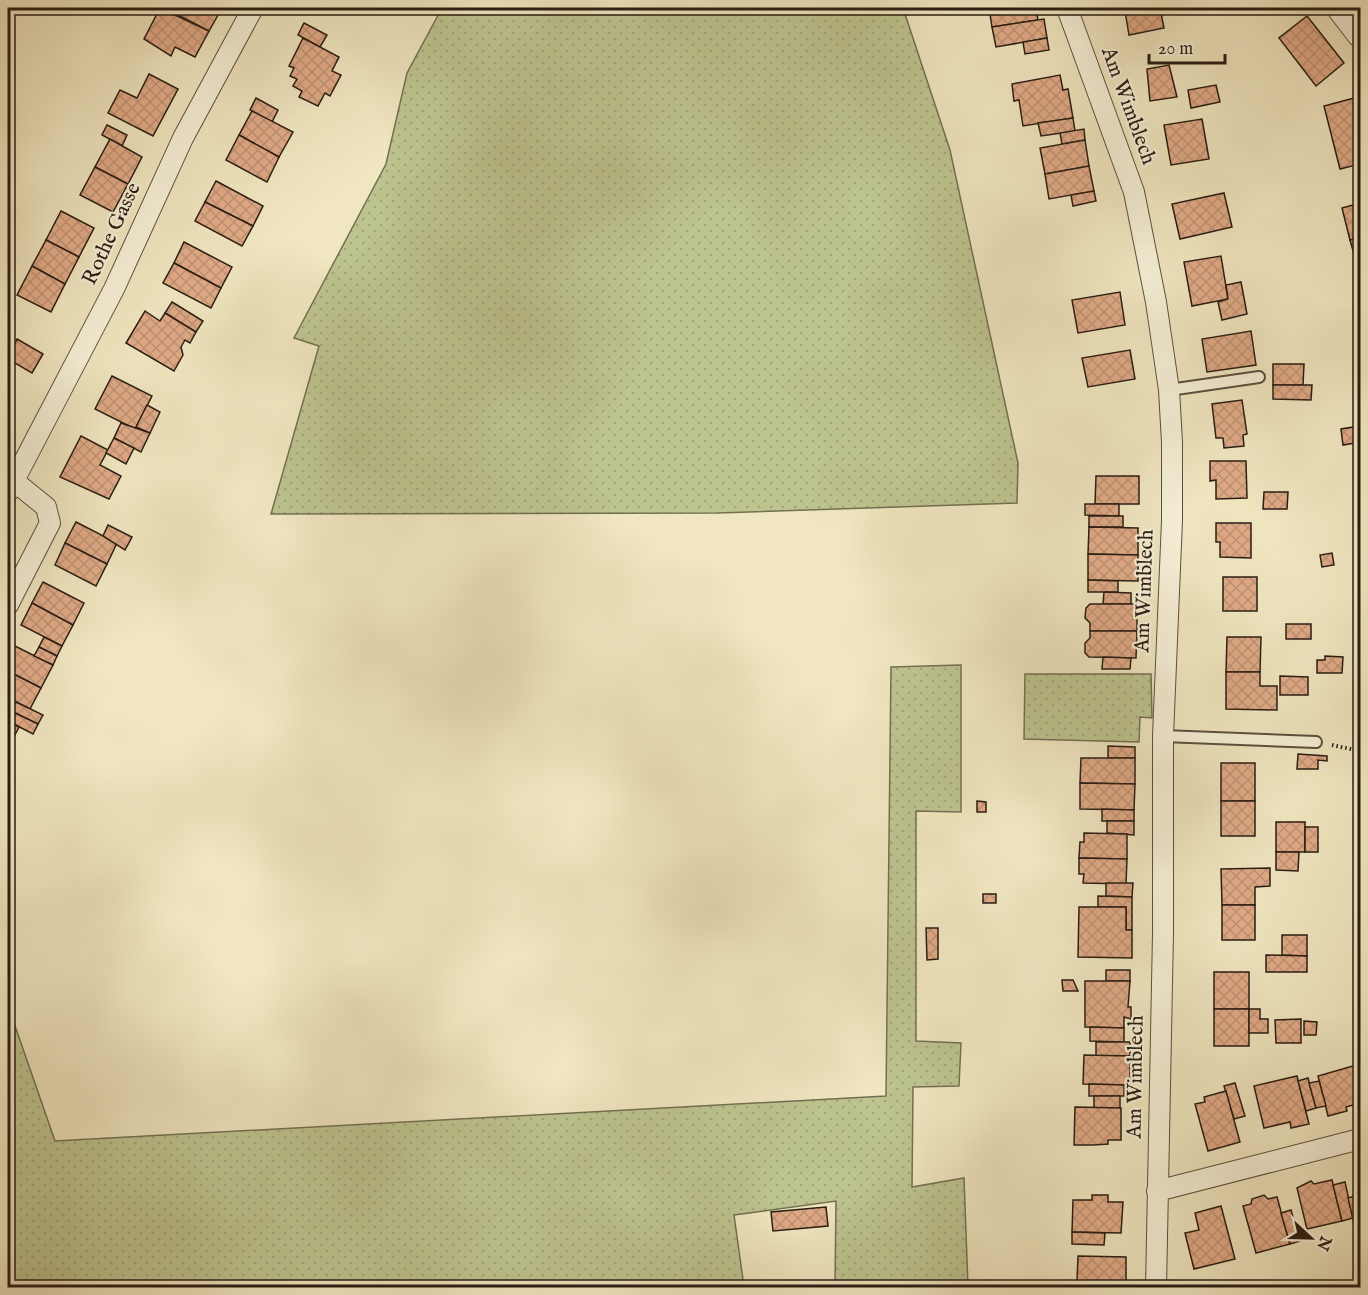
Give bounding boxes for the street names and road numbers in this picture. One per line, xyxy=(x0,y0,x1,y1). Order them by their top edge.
street label: Am Wimblech xyxy=(1094,42,1162,169)
street label: Rothe Gasse xyxy=(77,178,148,290)
street label: Am Wimblech xyxy=(1129,529,1161,654)
street label: Am Wimblech xyxy=(1121,1015,1151,1140)

